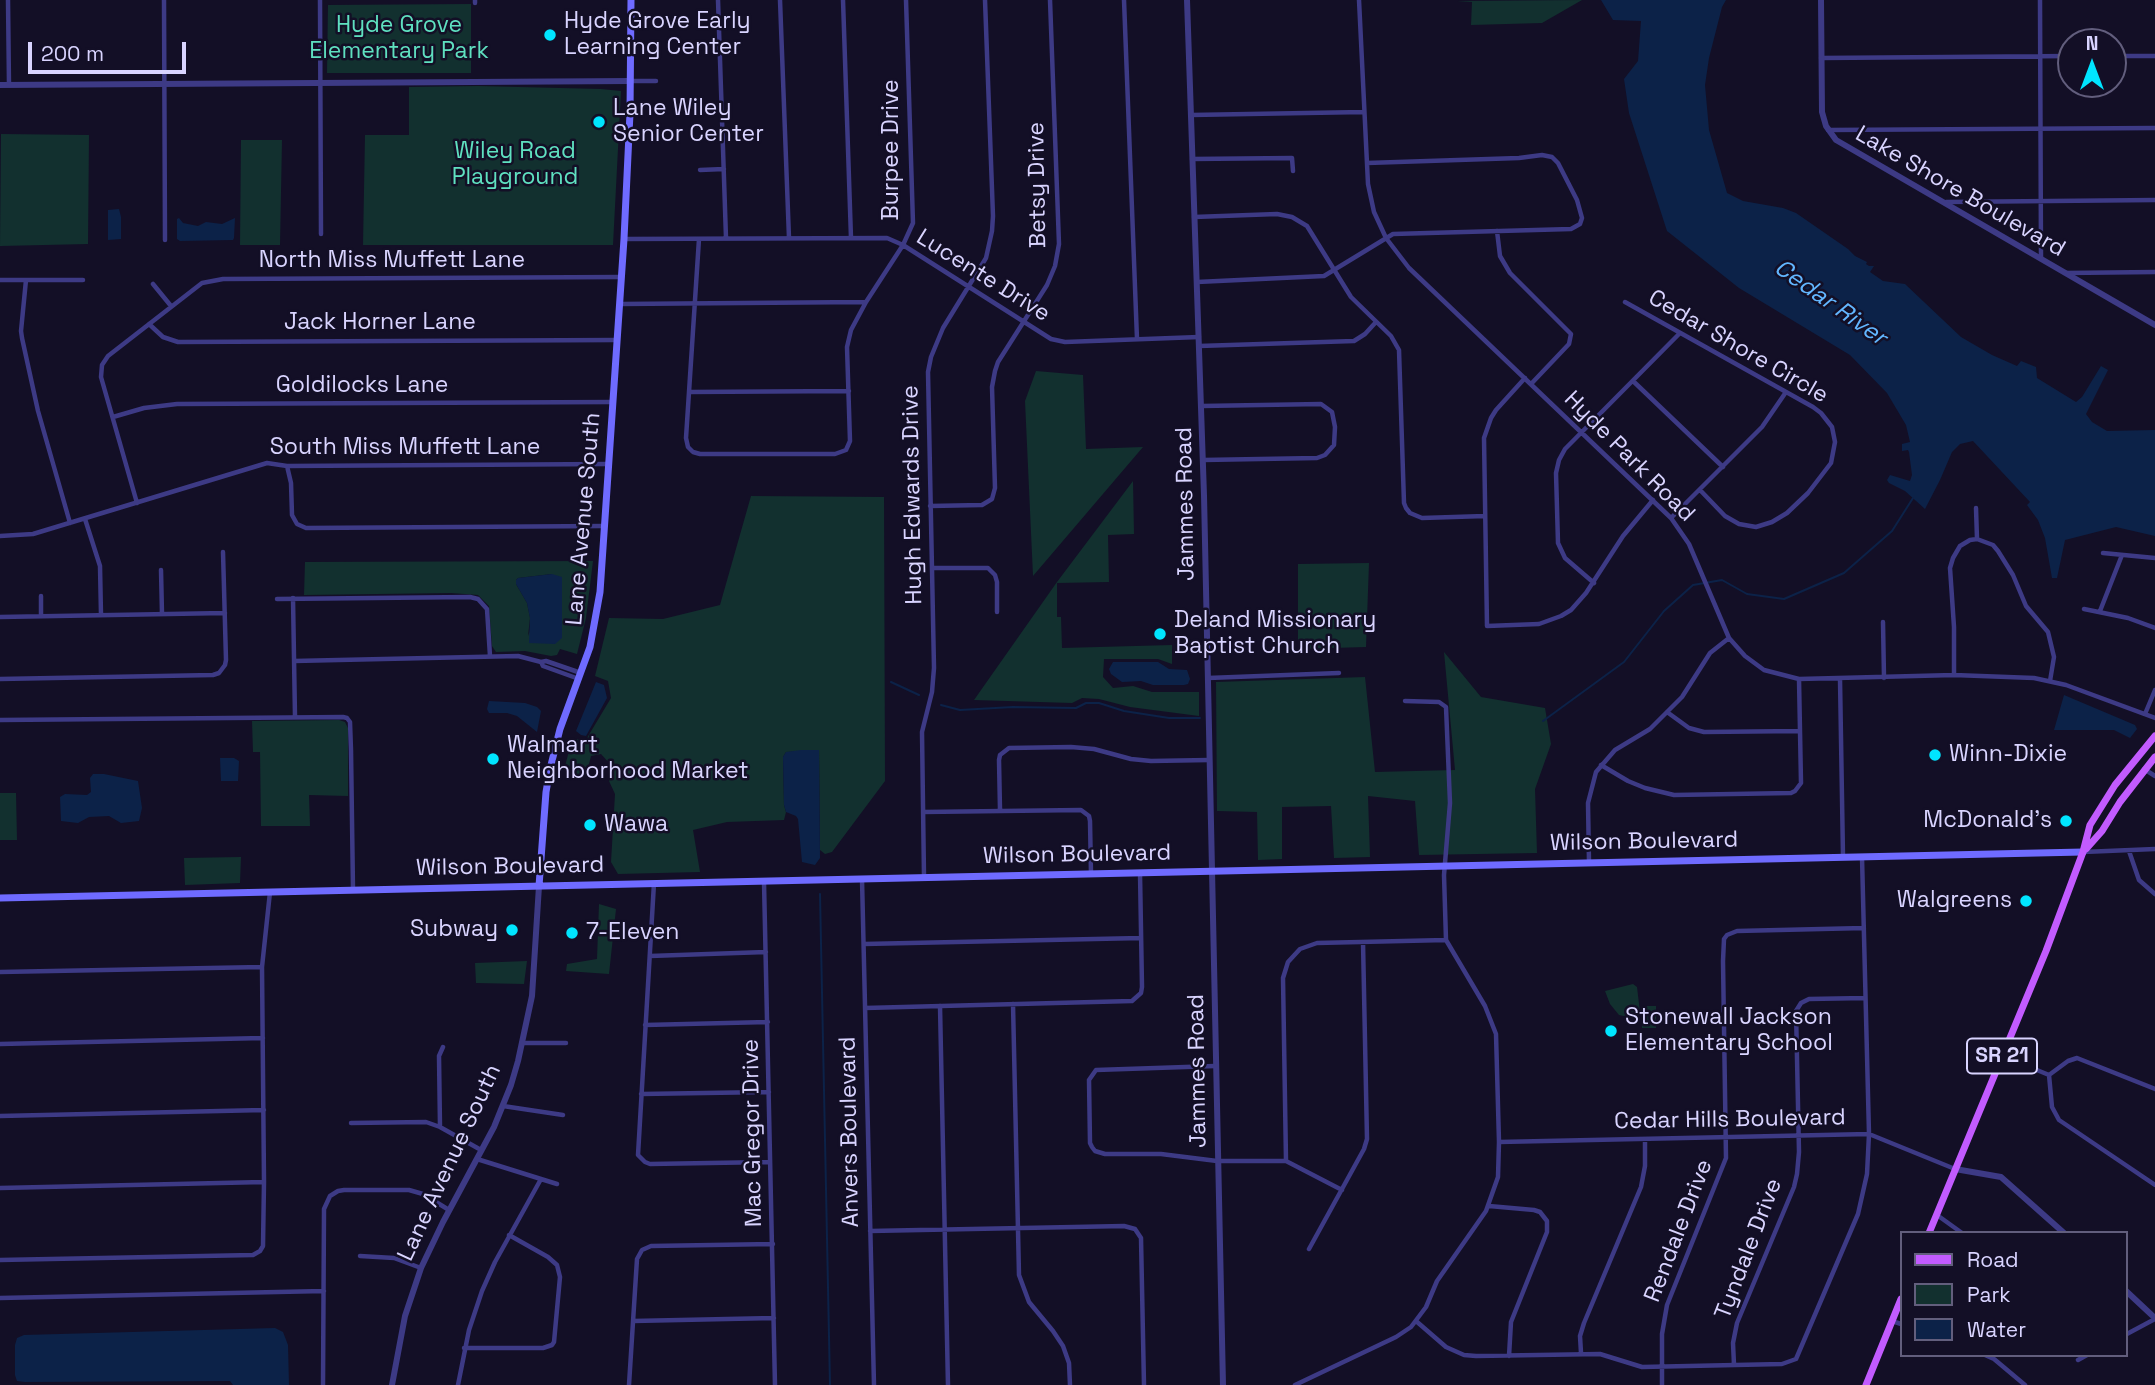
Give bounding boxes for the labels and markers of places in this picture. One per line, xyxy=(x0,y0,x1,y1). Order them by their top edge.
place label: Hyde Grove Early Learning Center xyxy=(564,8,751,62)
marker: Hyde Grove Early Learning Center xyxy=(542,27,558,43)
place label: Lane Wiley Senior Center xyxy=(613,95,764,149)
marker: Lane Wiley Senior Center xyxy=(591,114,607,130)
place label: Deland Missionary Baptist Church xyxy=(1174,607,1376,661)
marker: Deland Missionary Baptist Church xyxy=(1152,626,1168,642)
place label: Walmart Neighborhood Market xyxy=(507,732,749,786)
place label: Winn-Dixie xyxy=(1949,741,2067,769)
marker: Winn-Dixie xyxy=(1927,747,1943,763)
marker: Walmart Neighborhood Market xyxy=(485,751,501,767)
place label: McDonald's xyxy=(1923,807,2052,835)
place label: Wawa xyxy=(604,811,668,839)
marker: McDonald's xyxy=(2058,813,2074,829)
marker: Wawa xyxy=(582,817,598,833)
place label: Walgreens xyxy=(1897,887,2012,915)
marker: Walgreens xyxy=(2018,893,2034,909)
place label: Subway xyxy=(410,916,498,944)
place label: 7-Eleven xyxy=(586,919,679,947)
marker: Subway xyxy=(504,922,520,938)
marker: 7-Eleven xyxy=(564,925,580,941)
place label: Stonewall Jackson Elementary School xyxy=(1625,1004,1833,1058)
marker: Stonewall Jackson Elementary School xyxy=(1603,1023,1619,1039)

